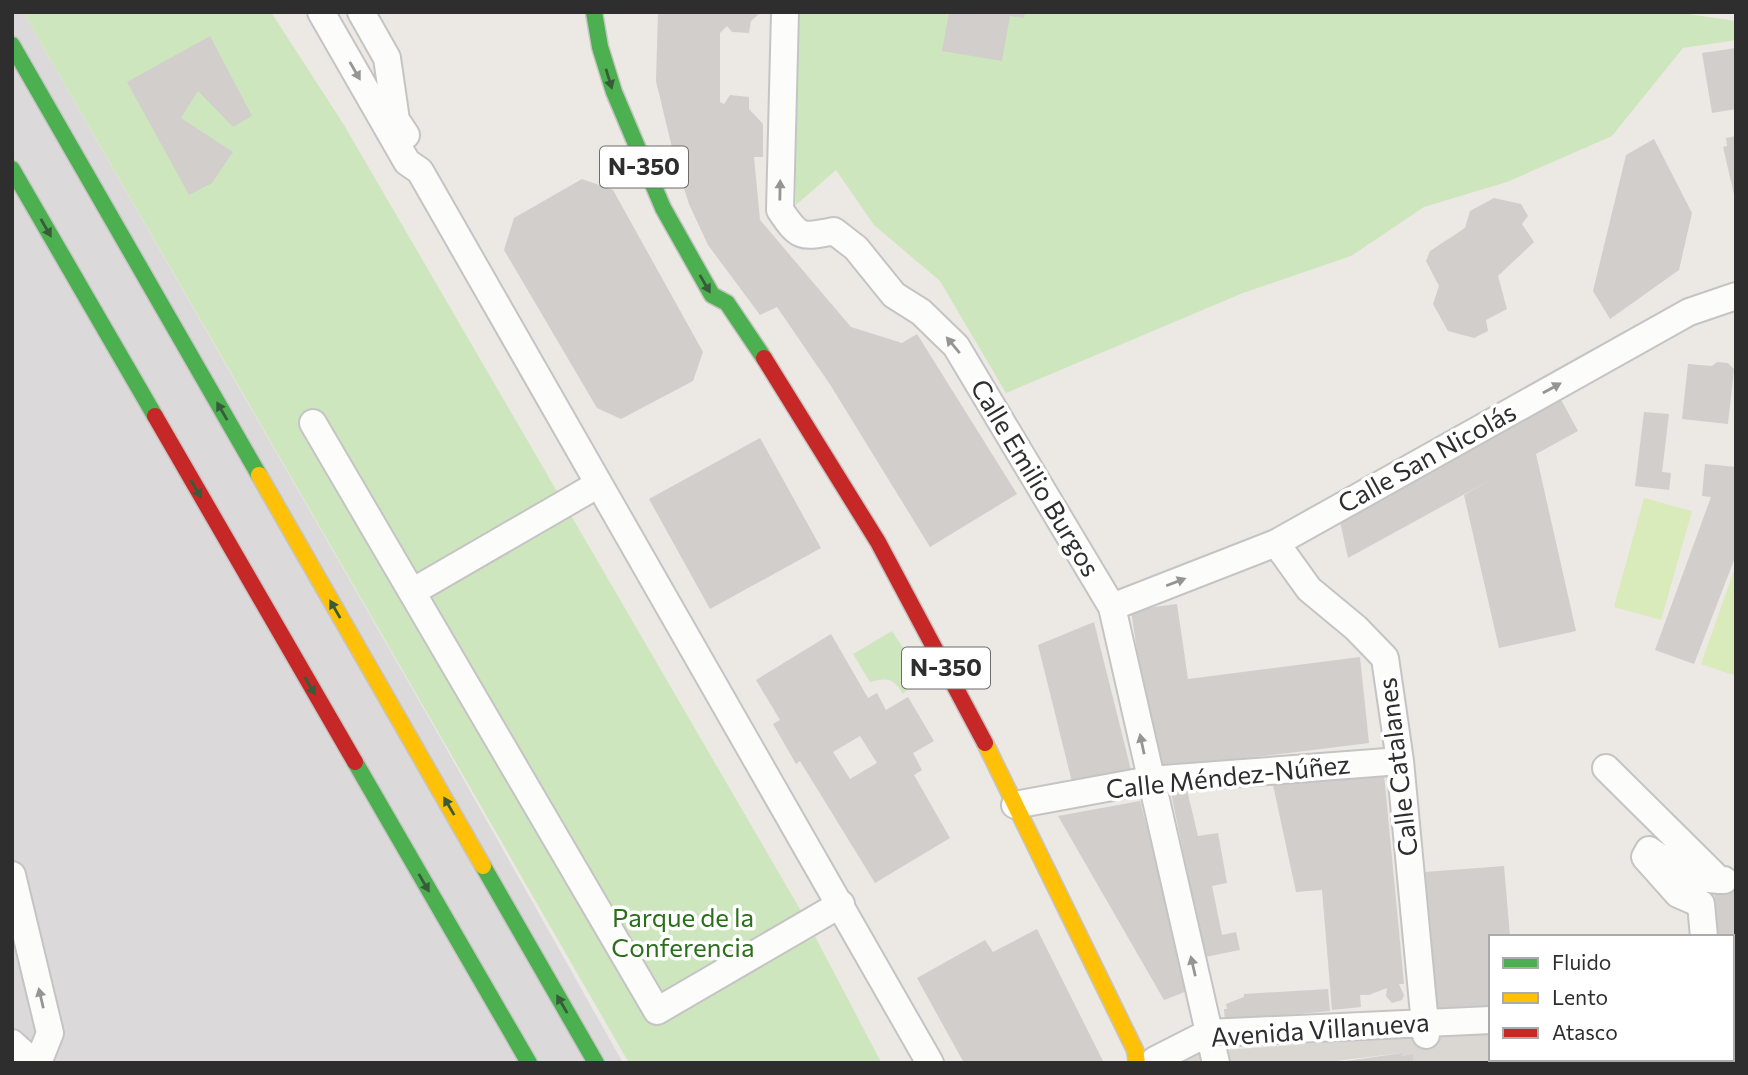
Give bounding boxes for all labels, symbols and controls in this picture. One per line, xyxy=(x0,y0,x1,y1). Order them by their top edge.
one-way arrow xyxy=(349,62,361,81)
one-way arrow xyxy=(605,68,615,89)
road number: N-350 xyxy=(600,146,688,188)
one-way arrow xyxy=(775,179,786,201)
one-way arrow xyxy=(40,219,52,238)
one-way arrow xyxy=(699,275,712,294)
one-way arrow xyxy=(946,336,961,353)
street label: Calle Emilio Burgos xyxy=(965,373,1107,581)
one-way arrow xyxy=(1542,383,1562,394)
street label: Calle San Nicolás xyxy=(1332,395,1521,518)
one-way arrow xyxy=(216,402,228,421)
one-way arrow xyxy=(190,480,202,499)
one-way arrow xyxy=(1166,576,1187,587)
one-way arrow xyxy=(329,599,342,618)
road number: N-350 xyxy=(902,648,990,688)
street label: Calle Catalanes xyxy=(1370,676,1423,858)
one-way arrow xyxy=(304,677,316,696)
one-way arrow xyxy=(1137,733,1148,755)
street label: Calle Méndez-Núñez xyxy=(1104,747,1351,804)
one-way arrow xyxy=(443,797,455,816)
one-way arrow xyxy=(418,873,430,893)
park label: Parque de la Conferencia xyxy=(611,901,755,962)
legend xyxy=(1489,935,1734,1061)
text: Fluido xyxy=(1552,949,1611,974)
one-way arrow xyxy=(1187,955,1198,977)
text: Lento xyxy=(1552,984,1608,1009)
one-way arrow xyxy=(35,987,46,1009)
one-way arrow xyxy=(556,994,568,1013)
street label: Avenida Villanueva xyxy=(1209,1005,1430,1052)
text: Atasco xyxy=(1552,1019,1618,1044)

